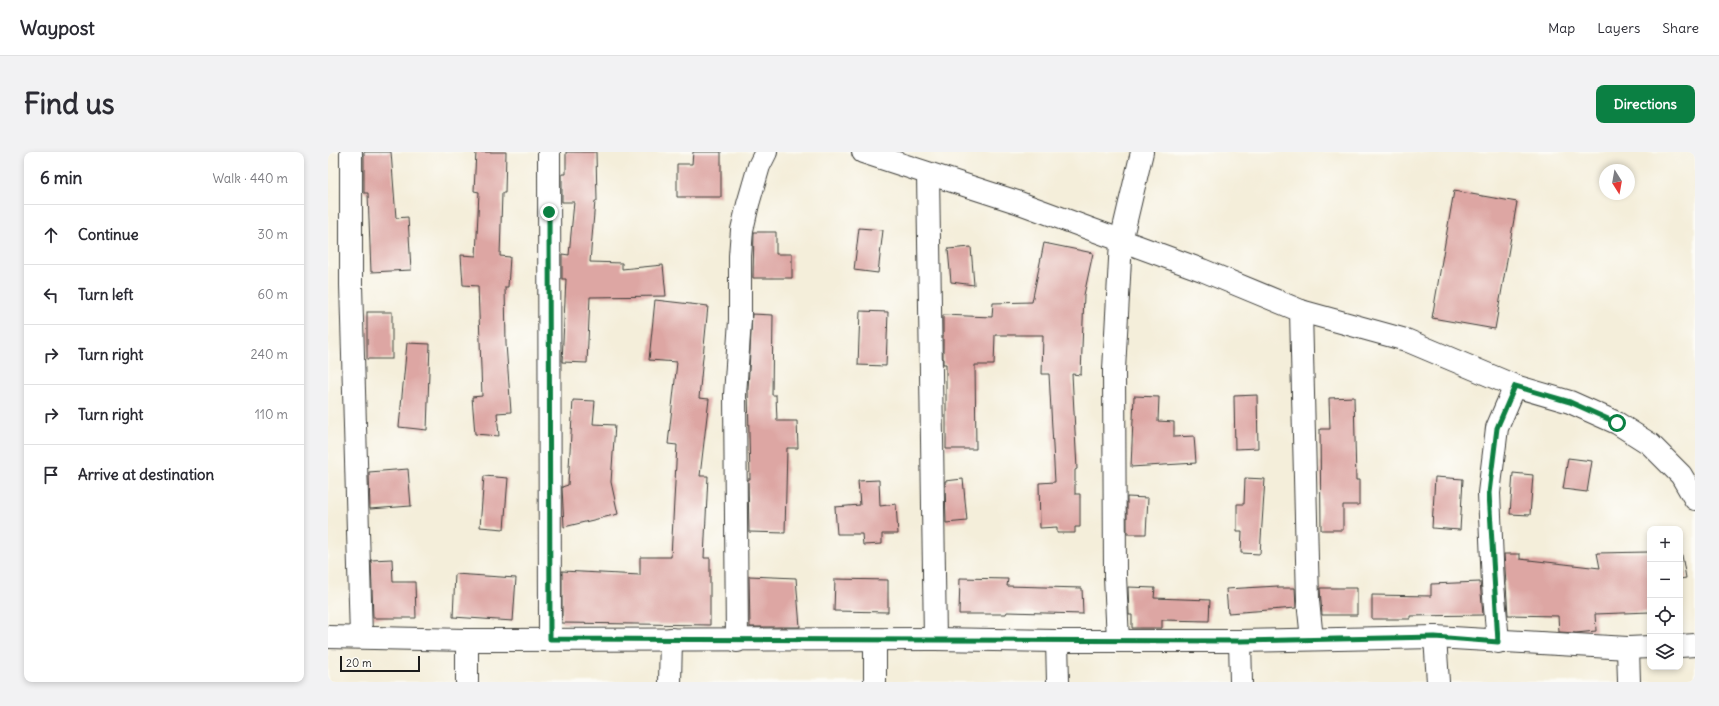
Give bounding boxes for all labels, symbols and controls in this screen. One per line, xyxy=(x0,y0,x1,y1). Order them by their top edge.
text: Waypost xyxy=(20,16,95,40)
text: Map xyxy=(1548,19,1575,37)
text: Layers xyxy=(1597,19,1640,37)
text: Share xyxy=(1662,19,1699,37)
button: Directions xyxy=(1596,85,1695,123)
text: Find us xyxy=(24,86,115,122)
north arrow xyxy=(1599,164,1635,200)
text: 6 min xyxy=(40,167,82,189)
text: Walk · 440 m xyxy=(212,170,288,187)
route end xyxy=(540,203,558,221)
icon: ahead xyxy=(40,224,62,246)
text: Continue xyxy=(78,225,139,244)
text: 30 m xyxy=(258,226,288,243)
icon: left xyxy=(40,284,62,306)
text: Turn left xyxy=(78,285,133,304)
text: 60 m xyxy=(257,286,288,303)
icon: right xyxy=(40,344,62,366)
text: Turn right xyxy=(78,345,143,364)
text: 240 m xyxy=(251,346,288,363)
icon: right xyxy=(40,404,62,426)
text: Turn right xyxy=(78,405,143,424)
text: 110 m xyxy=(255,406,288,423)
route start xyxy=(1608,414,1626,432)
icon: arrive xyxy=(40,464,62,486)
text: Arrive at destination xyxy=(78,465,214,484)
map controls xyxy=(1647,526,1683,670)
button: + xyxy=(1647,526,1683,562)
button: − xyxy=(1647,562,1683,598)
button: locate xyxy=(1647,598,1683,634)
button: layers xyxy=(1647,634,1683,670)
scale bar xyxy=(340,654,420,673)
text: 20 m xyxy=(346,656,372,670)

